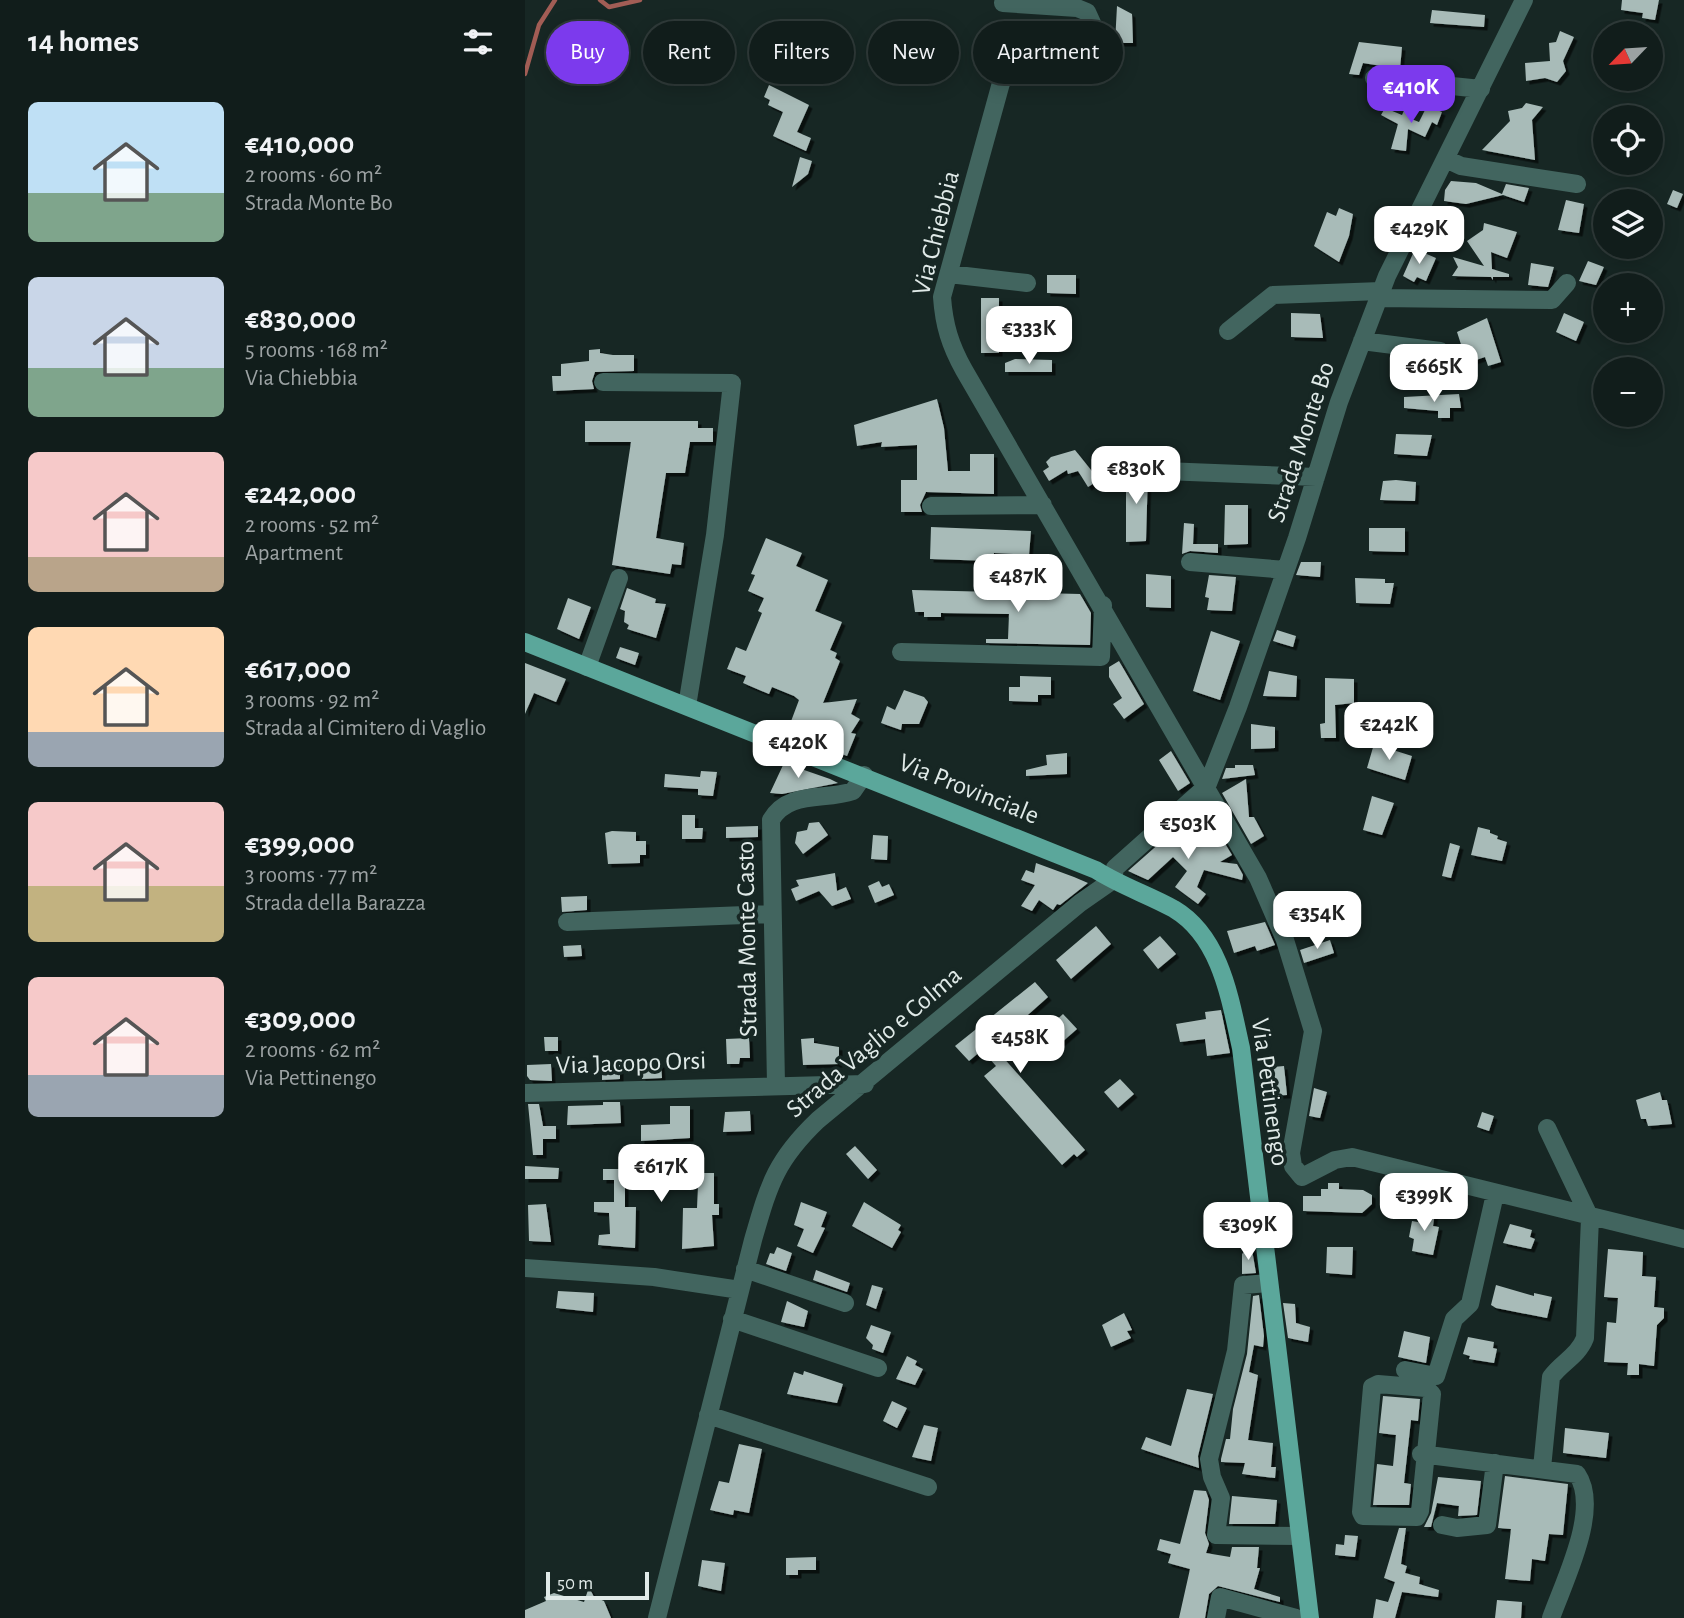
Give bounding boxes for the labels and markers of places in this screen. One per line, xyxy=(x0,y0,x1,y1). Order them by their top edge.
pin: €410K xyxy=(1362,66,1460,125)
pin: €429K xyxy=(1370,206,1468,266)
pin: €333K xyxy=(980,306,1078,366)
pin: €665K xyxy=(1385,344,1483,404)
pin: €830K xyxy=(1087,447,1185,506)
pin: €487K xyxy=(969,554,1067,614)
pin: €242K xyxy=(1340,702,1438,762)
pin: €420K xyxy=(749,720,847,780)
pin: €503K xyxy=(1139,802,1237,861)
pin: €354K xyxy=(1268,892,1366,951)
pin: €458K xyxy=(971,1016,1069,1075)
pin: €617K xyxy=(612,1144,710,1204)
pin: €399K xyxy=(1375,1174,1473,1233)
pin: €309K xyxy=(1199,1202,1297,1262)

